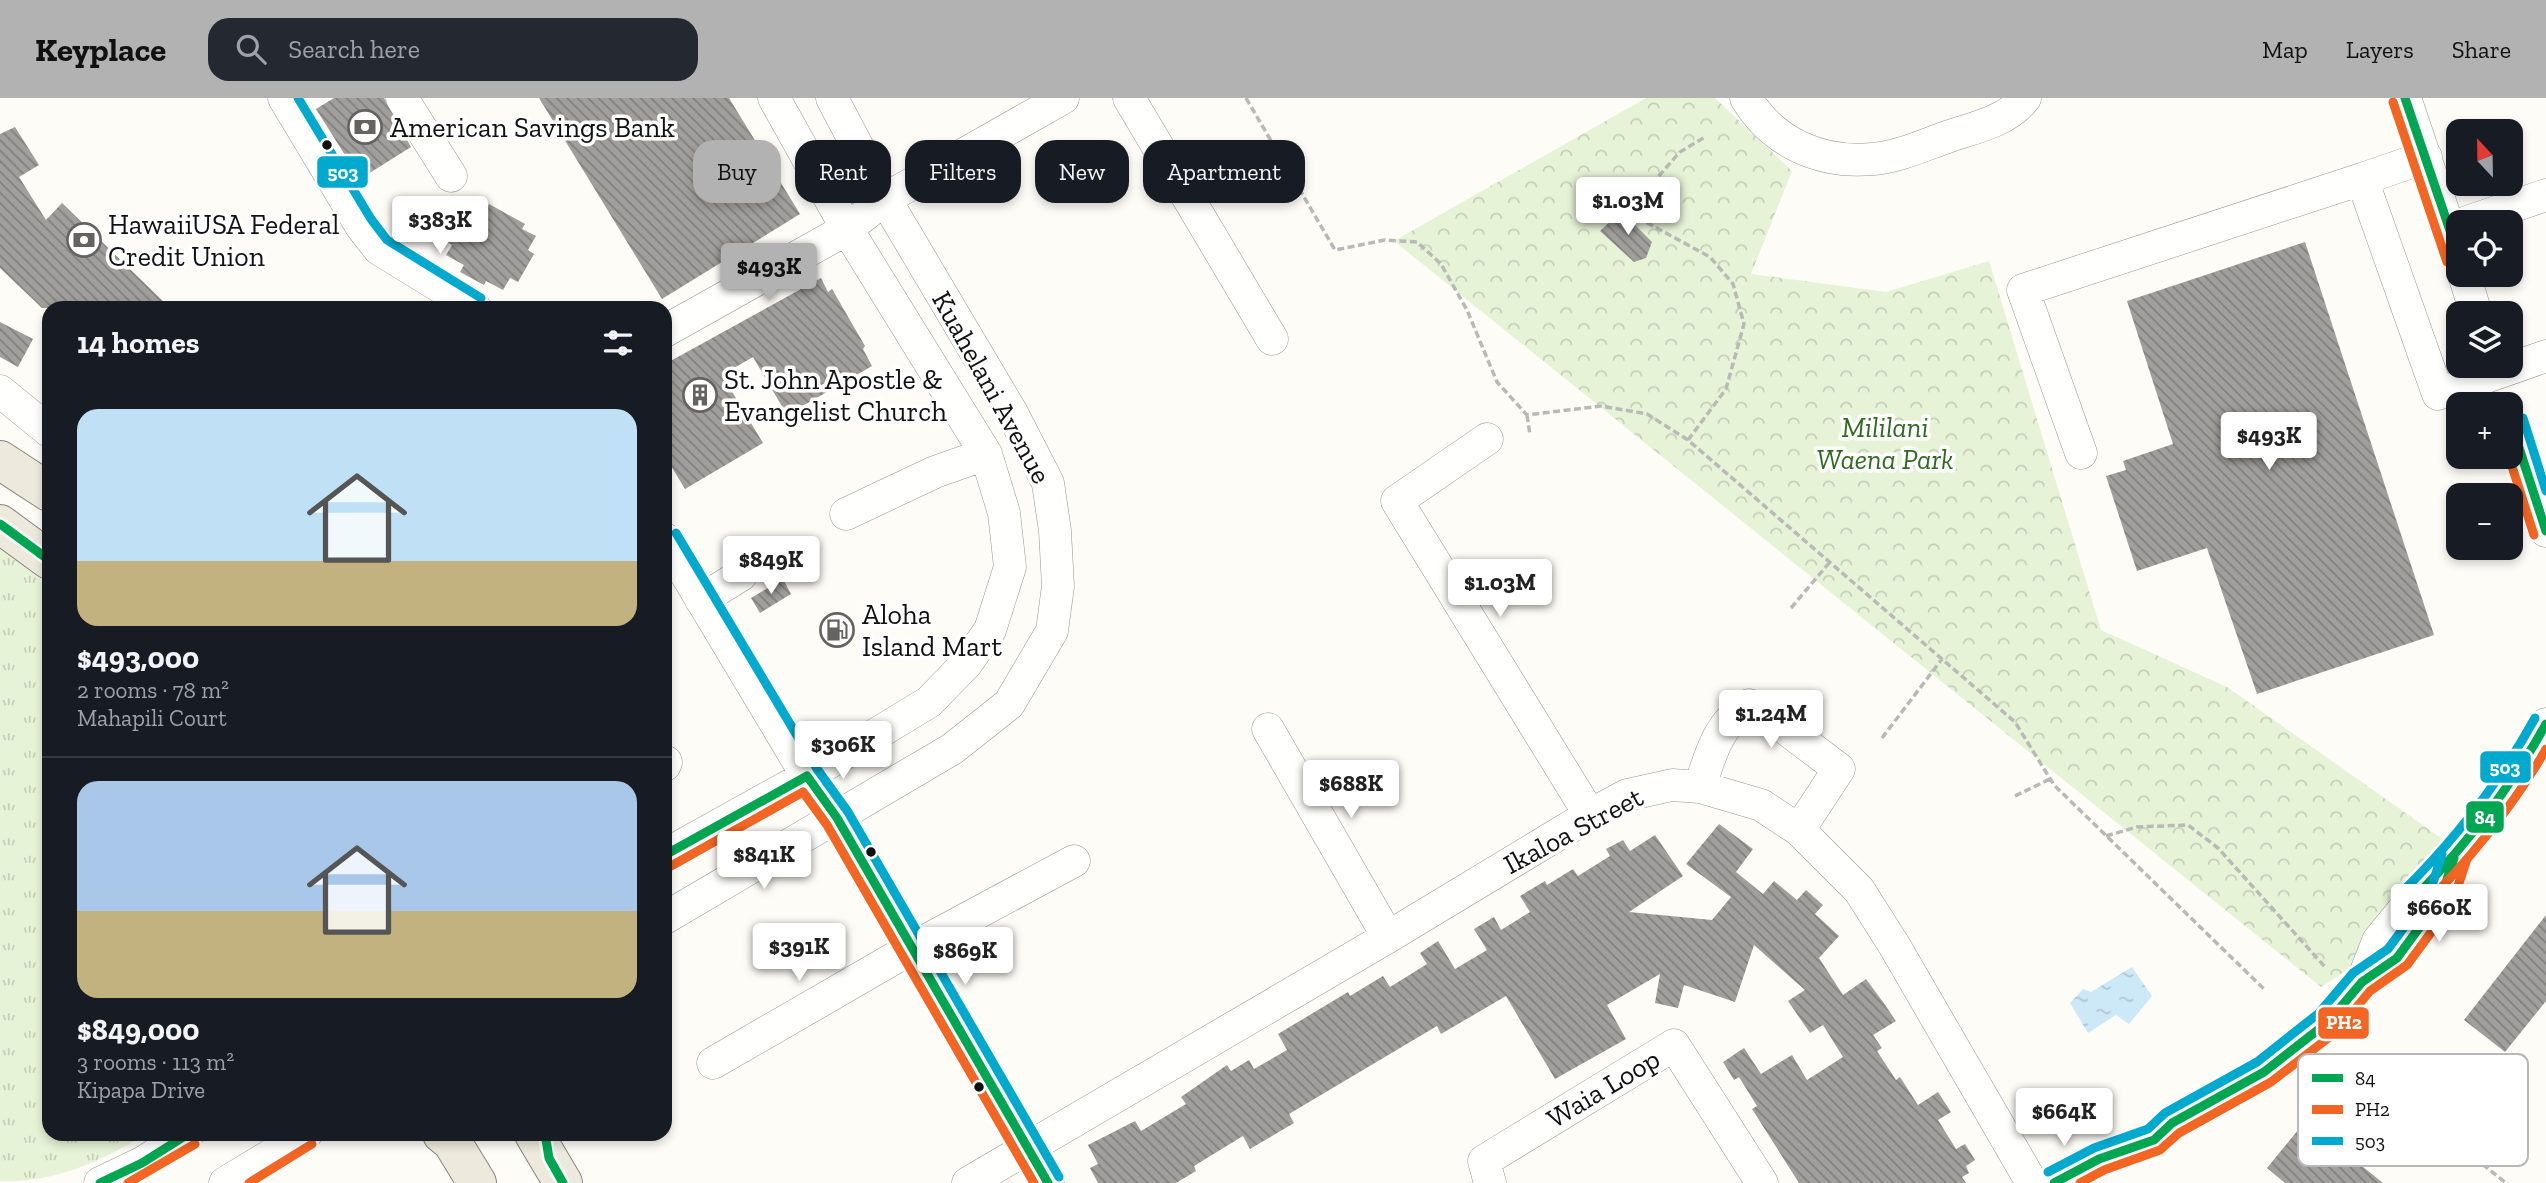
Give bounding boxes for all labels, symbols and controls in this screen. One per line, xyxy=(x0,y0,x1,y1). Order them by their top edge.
search box xyxy=(208,18,698,81)
text: Keyplace xyxy=(35,30,166,69)
icon: search xyxy=(232,30,270,68)
text: Search here xyxy=(288,33,420,65)
text: Map xyxy=(2262,35,2308,64)
text: Layers xyxy=(2346,35,2414,64)
text: Share xyxy=(2452,35,2511,64)
bank icon: American Savings Bank xyxy=(346,108,384,146)
place label: American Savings Bank xyxy=(390,111,675,144)
north arrow xyxy=(2446,119,2524,196)
map controls xyxy=(2446,119,2523,560)
unlabelled marker xyxy=(320,138,334,152)
chip: Buy xyxy=(693,140,781,203)
chip: Rent xyxy=(795,140,891,203)
chip: Filters xyxy=(905,140,1021,203)
chip: New xyxy=(1035,140,1129,203)
chip: Apartment xyxy=(1143,140,1305,203)
line badge: 503 xyxy=(316,155,369,189)
text: 503 xyxy=(328,161,359,184)
pin: $1.03M xyxy=(1571,178,1685,237)
text: $1.03M xyxy=(1592,186,1664,214)
pin: $383K xyxy=(391,197,489,256)
text: $383K xyxy=(408,205,472,233)
place label: HawaiiUSA Federal Credit Union xyxy=(108,208,339,273)
button: locate xyxy=(2446,210,2523,287)
bank icon: HawaiiUSA Federal Credit Union xyxy=(65,221,103,259)
pin: $493K xyxy=(720,244,818,303)
text: $493K xyxy=(737,252,801,280)
street label: Kuahelani Avenue xyxy=(925,285,1058,489)
button: layers xyxy=(2446,301,2523,378)
icon: filters xyxy=(599,324,637,362)
text: 14 homes xyxy=(77,325,200,361)
place label: St. John Apostle & Evangelist Church xyxy=(724,363,947,428)
building icon: St. John Apostle & Evangelist Church xyxy=(681,376,719,414)
button: + xyxy=(2446,392,2523,469)
park label: Mililani Waena Park xyxy=(1816,411,1954,476)
pin: $493K xyxy=(2220,412,2318,472)
text: $493K xyxy=(2237,421,2301,449)
icon: home xyxy=(294,455,420,581)
button: − xyxy=(2446,483,2523,560)
pin: $849K xyxy=(722,536,820,596)
text: $849K xyxy=(739,545,803,573)
pin: $1.03M xyxy=(1443,560,1557,619)
text: $1.03M xyxy=(1464,568,1536,596)
place label: Aloha Island Mart xyxy=(862,598,1003,663)
fuel station icon: Aloha Island Mart xyxy=(818,611,856,649)
text: $493,000 xyxy=(77,640,199,676)
text: 2 rooms · 78 m² xyxy=(77,676,229,704)
pin: $1.24M xyxy=(1714,690,1828,750)
text: $1.24M xyxy=(1735,699,1807,727)
text: Mahapili Court xyxy=(77,704,227,732)
pin: $306K xyxy=(794,722,892,781)
text: $306K xyxy=(811,730,875,758)
line badge: 503 xyxy=(2479,750,2532,784)
text: 503 xyxy=(2490,756,2521,779)
pin: $688K xyxy=(1302,760,1400,820)
text: $688K xyxy=(1319,769,1383,797)
street label: Ikaloa Street xyxy=(1498,780,1649,881)
line badge: 84 xyxy=(2465,800,2505,834)
text: 84 xyxy=(2474,806,2496,829)
icon: home xyxy=(294,827,420,953)
pin: $841K xyxy=(715,832,813,891)
text: $841K xyxy=(733,840,795,868)
unlabelled marker xyxy=(864,845,878,859)
pin: $660K xyxy=(2390,884,2488,944)
text: $660K xyxy=(2407,893,2471,921)
pin: $391K xyxy=(750,924,848,983)
pin: $869K xyxy=(916,928,1014,987)
text: $391K xyxy=(769,932,829,960)
text: $869K xyxy=(933,936,997,964)
line badge: PH2 xyxy=(2317,1006,2370,1040)
text: PH2 xyxy=(2326,1011,2362,1034)
text: $849,000 xyxy=(77,1012,200,1048)
street label: Waia Loop xyxy=(1541,1042,1666,1135)
text: 3 rooms · 113 m² xyxy=(77,1048,234,1076)
legend xyxy=(2298,1054,2528,1166)
text: 84 xyxy=(2355,1067,2375,1090)
text: Kipapa Drive xyxy=(77,1076,205,1104)
unlabelled marker xyxy=(972,1080,986,1094)
pin: $664K xyxy=(2015,1088,2113,1148)
text: $664K xyxy=(2032,1097,2096,1125)
text: PH2 xyxy=(2355,1098,2390,1121)
text: 503 xyxy=(2355,1130,2385,1153)

